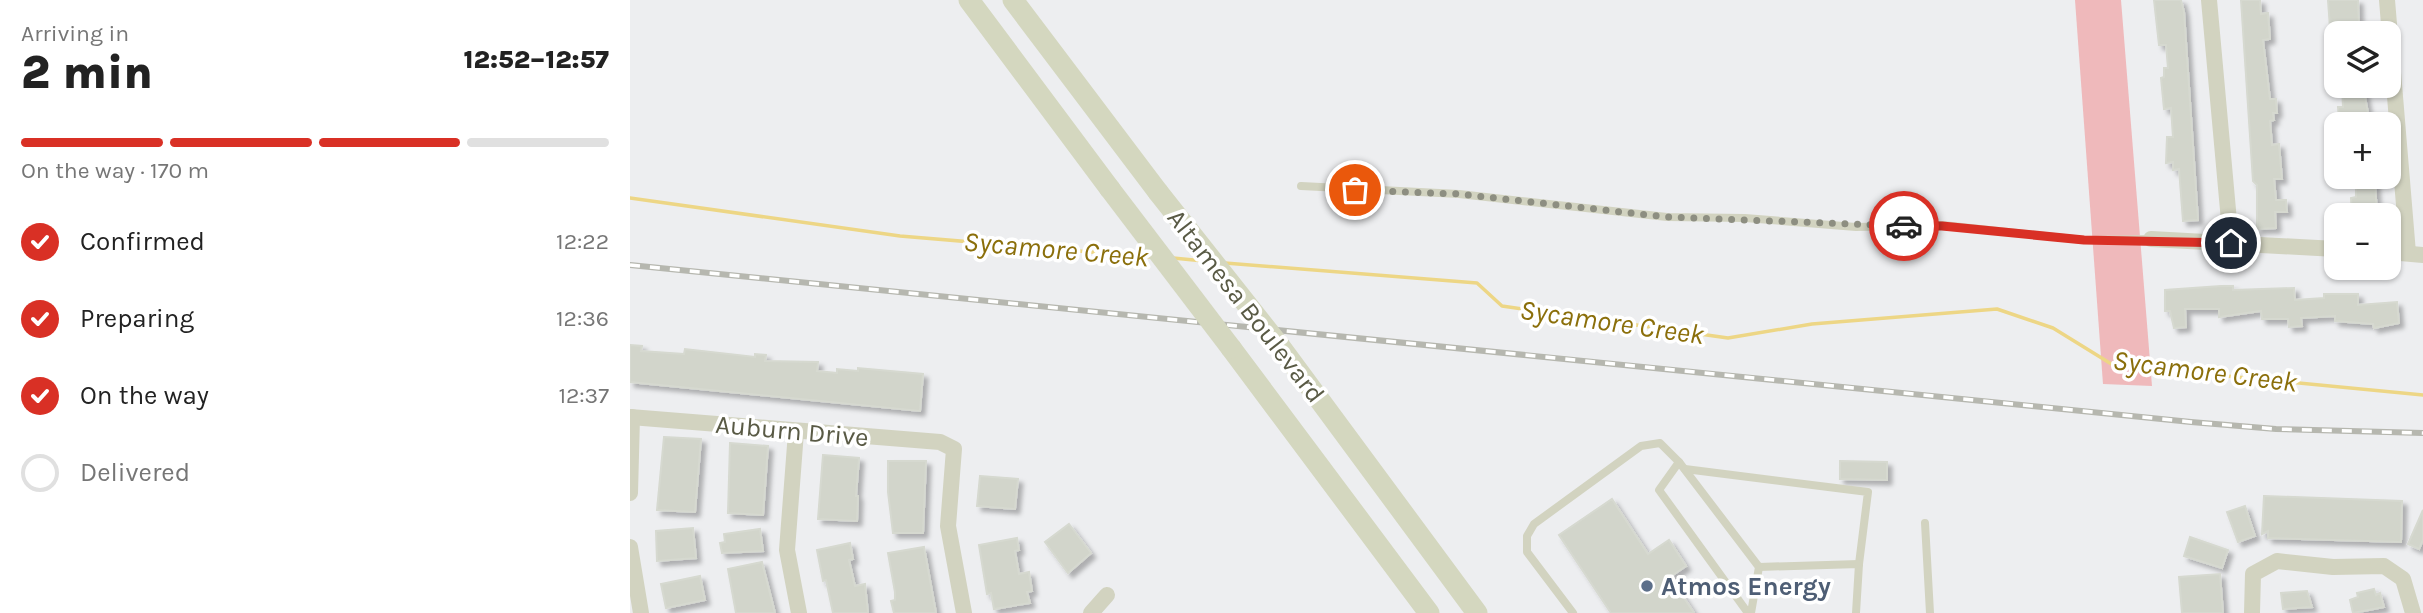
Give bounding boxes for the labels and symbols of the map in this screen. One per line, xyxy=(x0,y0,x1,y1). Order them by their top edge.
pin xyxy=(1325,160,1385,220)
courier xyxy=(1869,191,1939,261)
street label: Altamesa Boulevard xyxy=(1161,203,1331,409)
pin xyxy=(2201,213,2261,273)
water label: Sycamore Creek xyxy=(962,224,1151,274)
water label: Sycamore Creek xyxy=(1518,293,1707,351)
water label: Sycamore Creek xyxy=(2111,343,2300,399)
street label: Auburn Drive xyxy=(714,409,870,453)
place label: Atmos Energy xyxy=(1661,571,1831,602)
marker: Atmos Energy xyxy=(1639,578,1655,594)

